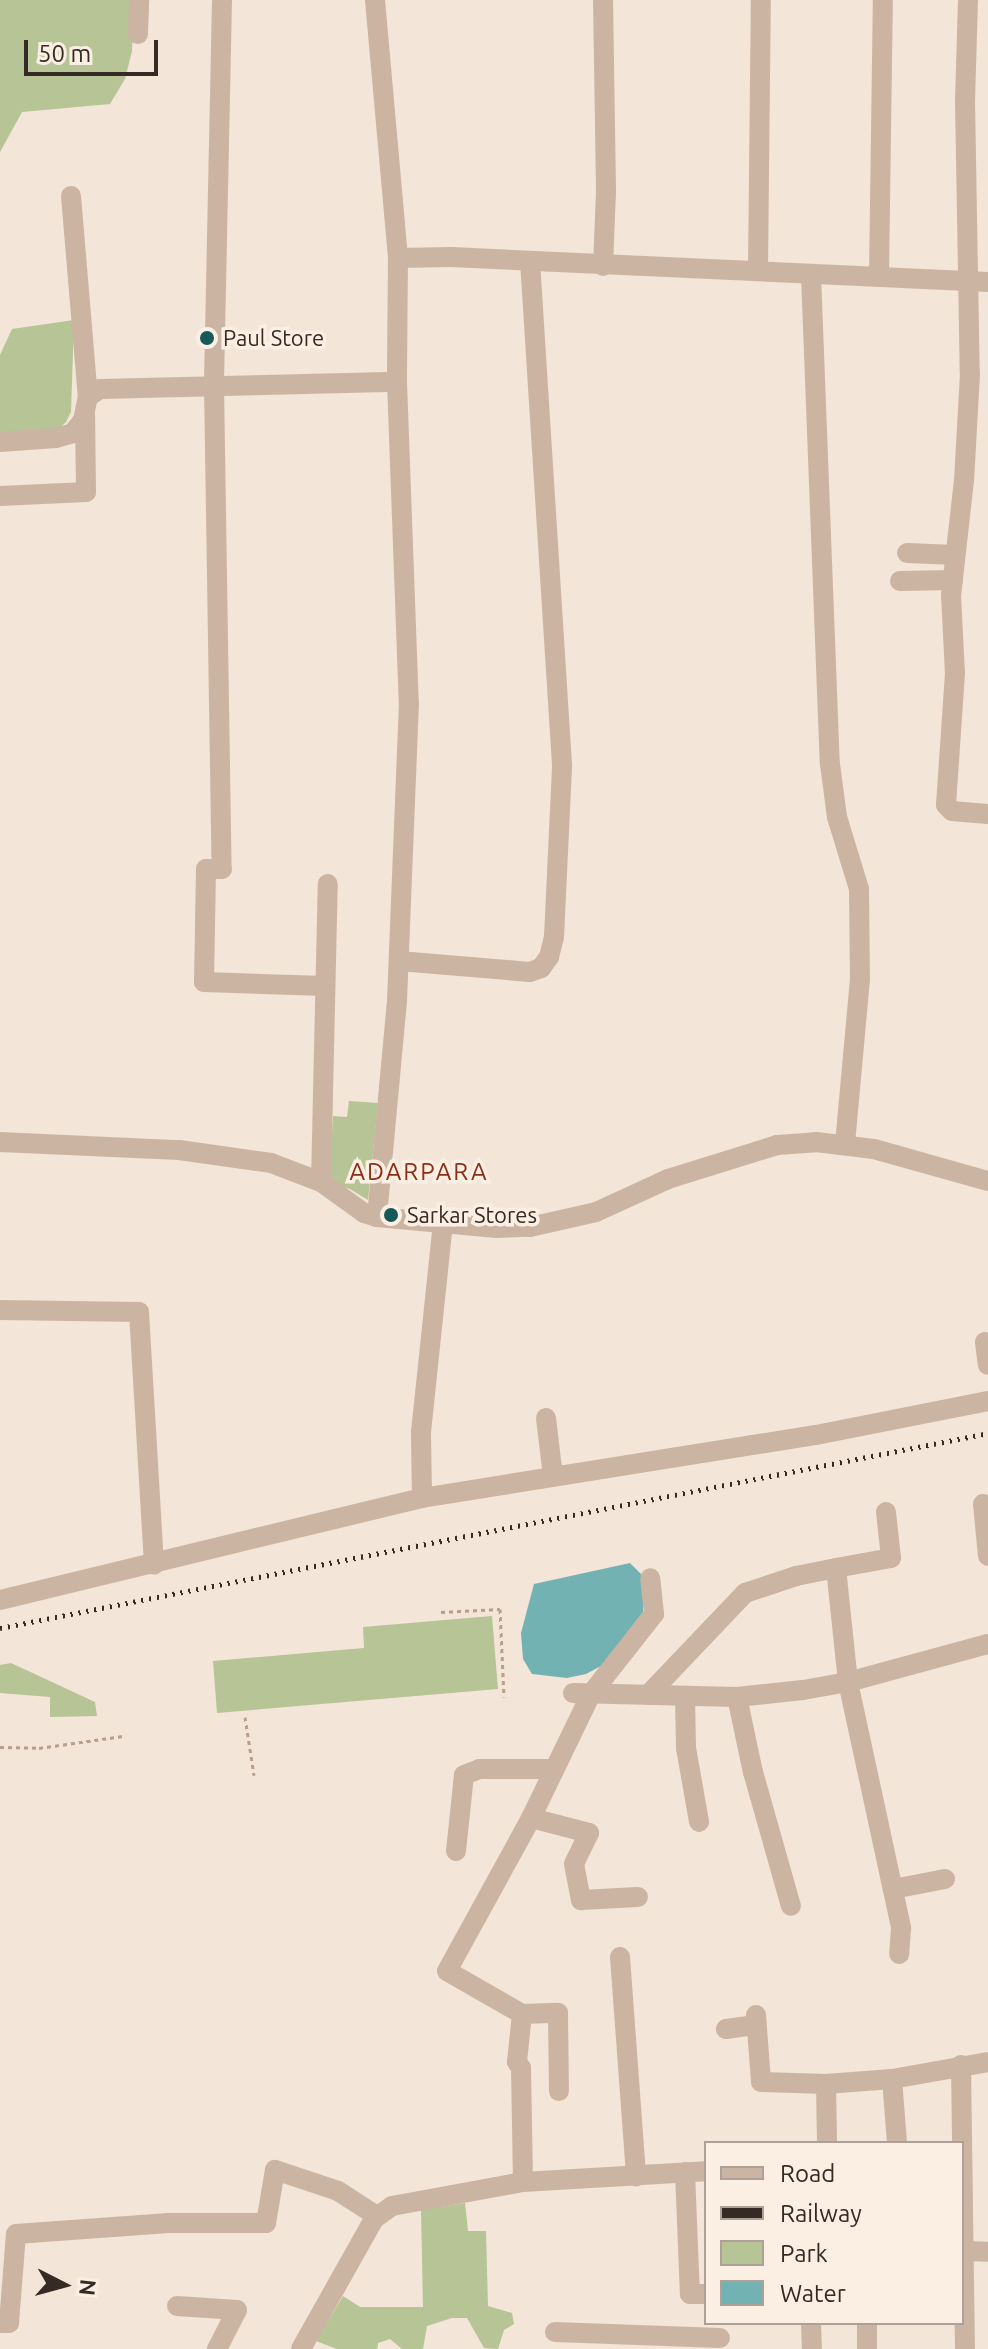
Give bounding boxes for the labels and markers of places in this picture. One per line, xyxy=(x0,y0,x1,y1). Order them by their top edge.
place label: Paul Store xyxy=(223,325,324,351)
marker: Paul Store xyxy=(198,329,216,347)
place label: Sarkar Stores xyxy=(407,1202,537,1228)
marker: Sarkar Stores xyxy=(382,1206,400,1224)

